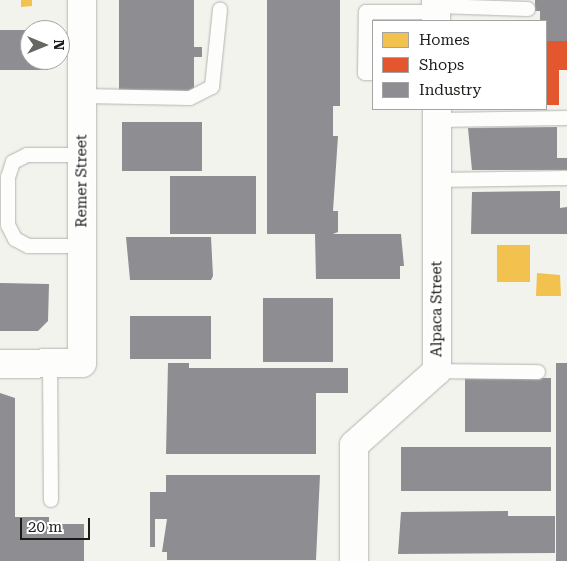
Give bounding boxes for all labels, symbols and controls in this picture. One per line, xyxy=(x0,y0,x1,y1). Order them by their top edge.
north arrow xyxy=(20,20,70,70)
legend xyxy=(372,20,547,110)
text: Homes xyxy=(419,31,470,49)
text: N xyxy=(51,40,67,50)
text: Shops xyxy=(419,56,464,74)
text: Industry xyxy=(419,81,481,99)
street label: Remer Street xyxy=(73,134,91,228)
street label: Alpaca Street xyxy=(428,261,446,357)
scale bar xyxy=(22,508,92,540)
text: 20 m xyxy=(28,518,62,536)

